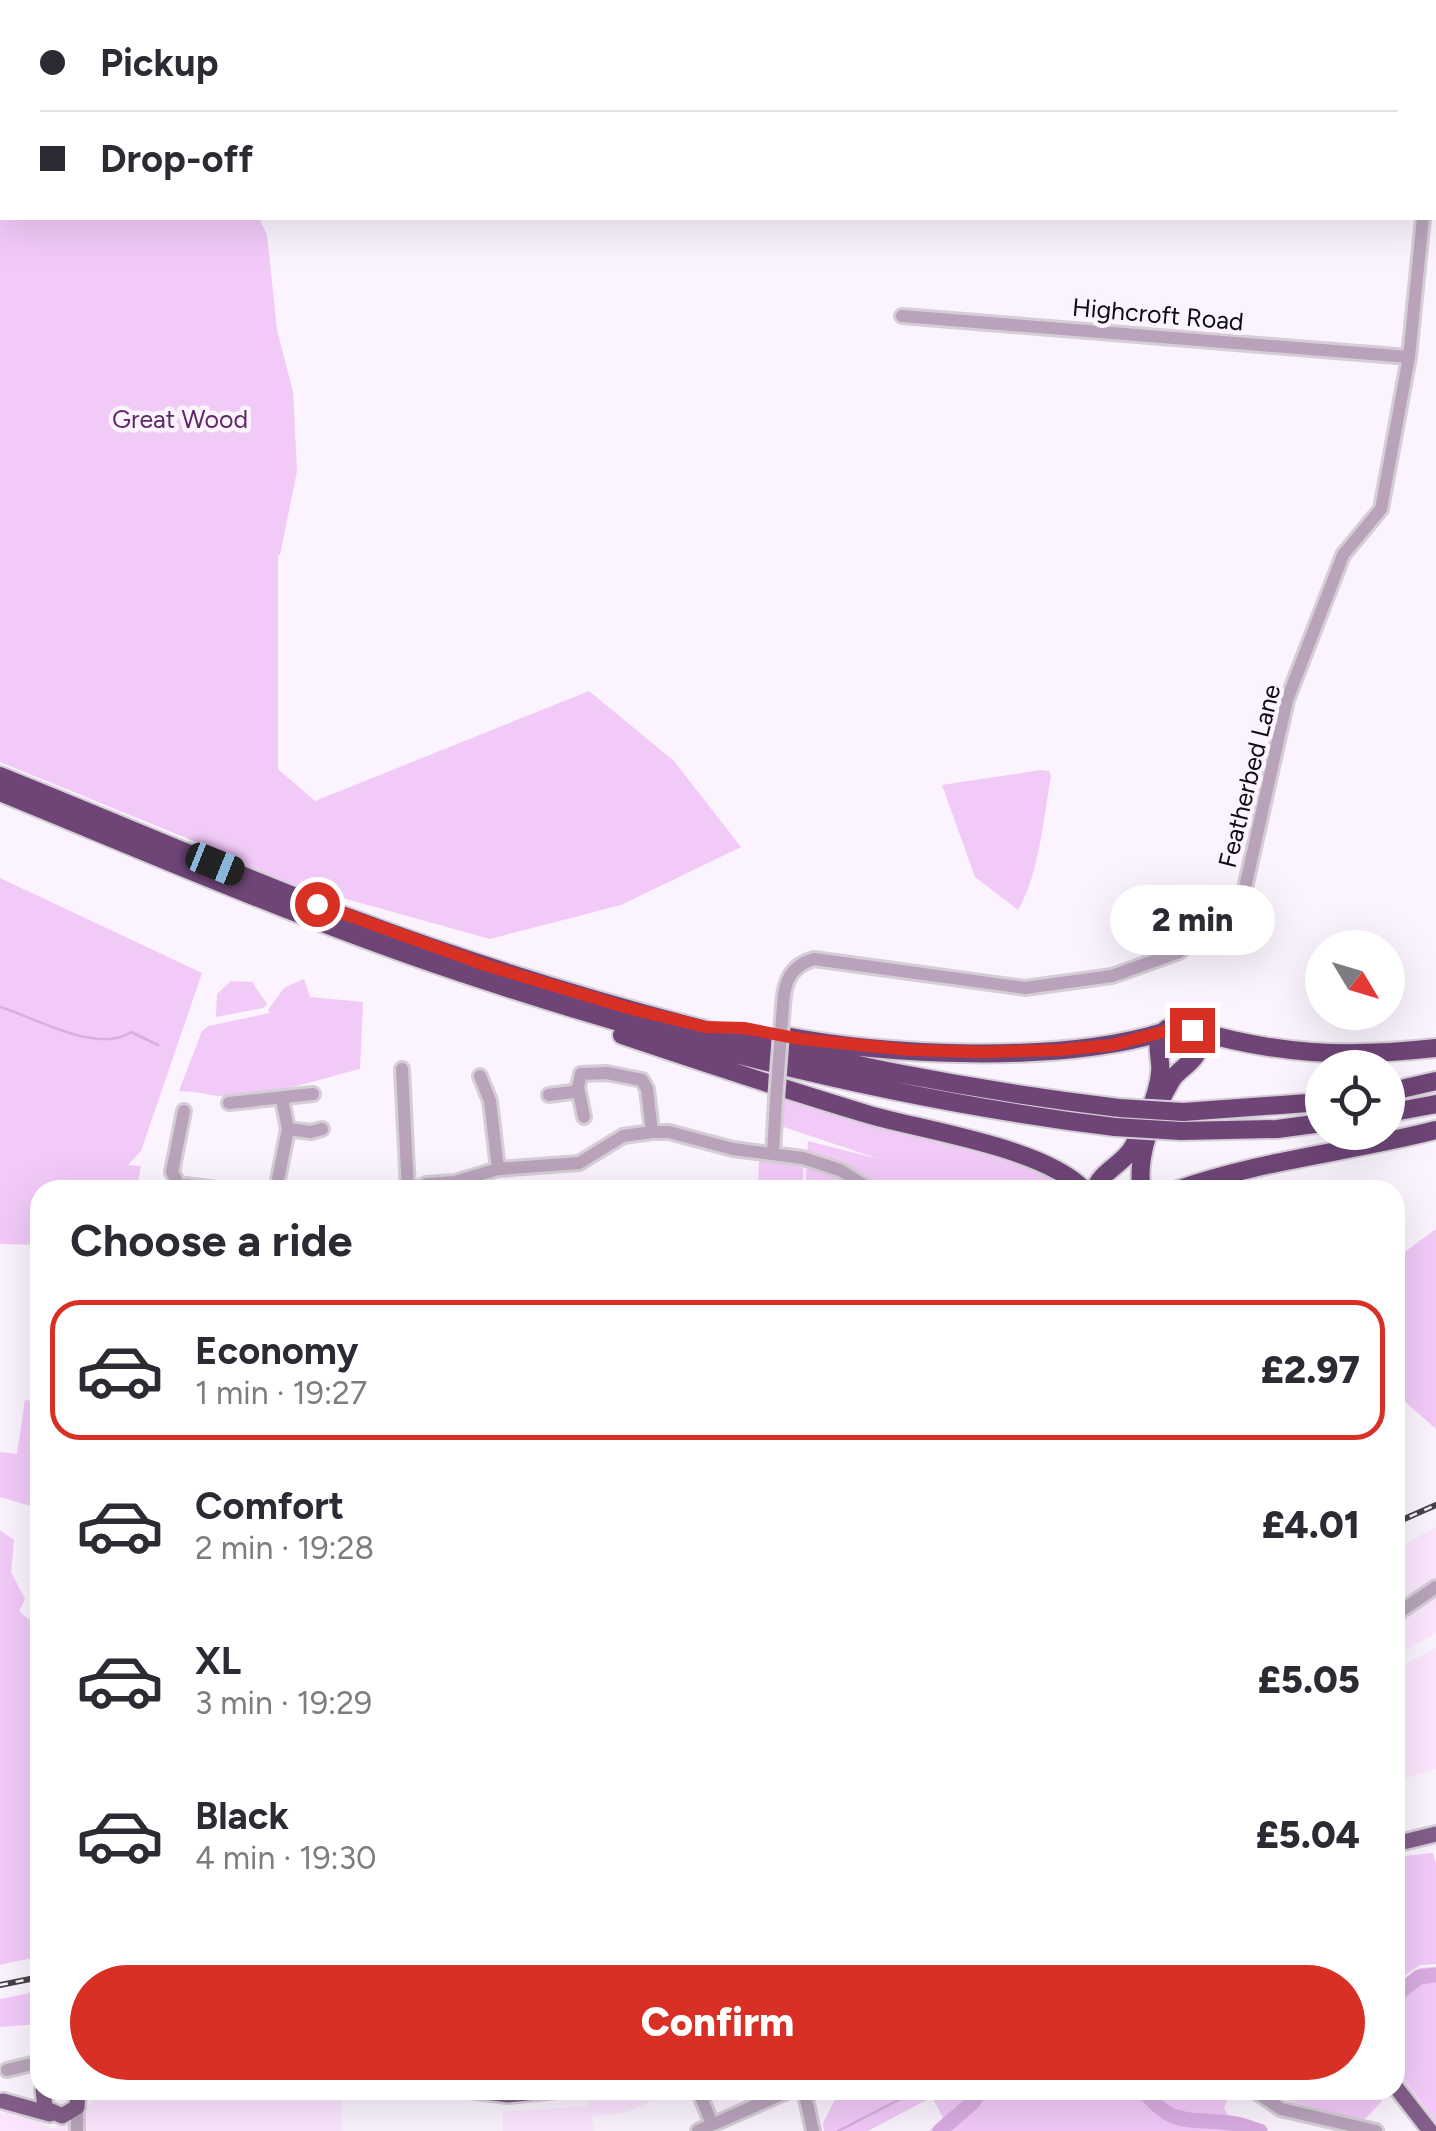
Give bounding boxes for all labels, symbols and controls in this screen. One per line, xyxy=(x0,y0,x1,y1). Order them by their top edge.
text: Pickup xyxy=(100,40,218,86)
text: Drop-off xyxy=(100,136,253,182)
street label: Highcroft Road xyxy=(1071,292,1245,336)
park label: Great Wood xyxy=(112,404,248,434)
street label: Featherbed Lane xyxy=(1212,681,1286,871)
car xyxy=(182,839,248,889)
route start xyxy=(295,882,340,927)
callout: 2 min xyxy=(1110,885,1274,955)
text: 2 min xyxy=(1152,901,1233,939)
north arrow xyxy=(1305,930,1405,1030)
map controls xyxy=(1305,930,1405,1150)
route end xyxy=(1170,1008,1215,1053)
button: locate xyxy=(1305,1050,1405,1150)
text: Choose a ride xyxy=(70,1213,352,1267)
icon: car xyxy=(75,1325,165,1415)
text: Economy xyxy=(195,1328,358,1374)
text: £2.97 xyxy=(1261,1347,1360,1393)
text: 1 min · 19:27 xyxy=(195,1374,367,1412)
icon: car xyxy=(75,1480,165,1570)
text: Comfort xyxy=(195,1483,344,1529)
text: £4.01 xyxy=(1262,1502,1360,1548)
text: 2 min · 19:28 xyxy=(195,1529,374,1567)
icon: car xyxy=(75,1635,165,1725)
text: XL xyxy=(195,1638,241,1684)
text: £5.05 xyxy=(1258,1657,1360,1703)
text: 3 min · 19:29 xyxy=(195,1684,372,1722)
icon: car xyxy=(75,1790,165,1880)
text: Black xyxy=(195,1793,289,1839)
text: £5.04 xyxy=(1256,1812,1360,1858)
text: 4 min · 19:30 xyxy=(195,1839,377,1877)
button: Confirm xyxy=(70,1965,1365,2080)

